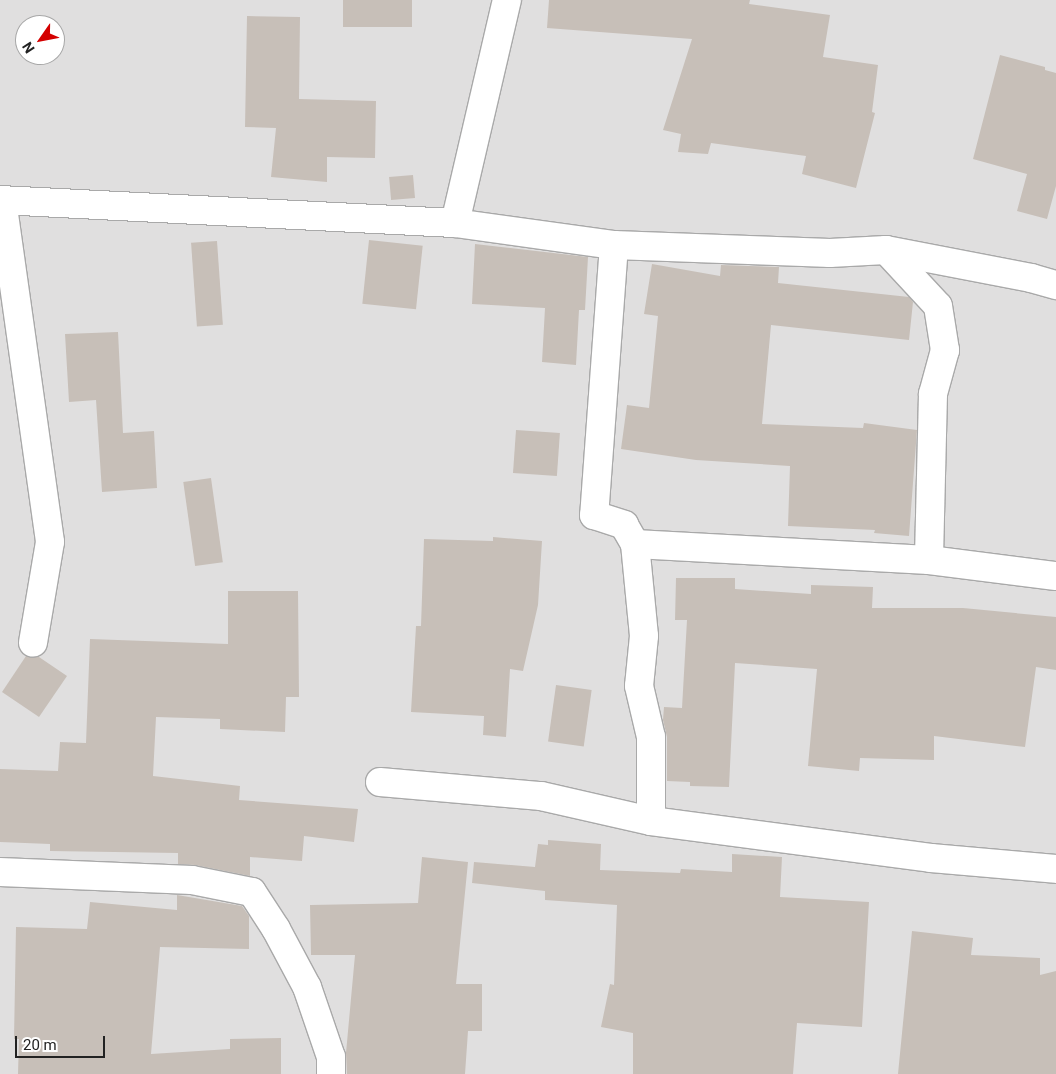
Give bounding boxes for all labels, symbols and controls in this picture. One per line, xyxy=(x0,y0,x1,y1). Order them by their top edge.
north arrow xyxy=(15,15,65,65)
text: N xyxy=(19,39,38,56)
scale bar xyxy=(18,1026,108,1058)
text: 20 m xyxy=(23,1036,57,1054)

